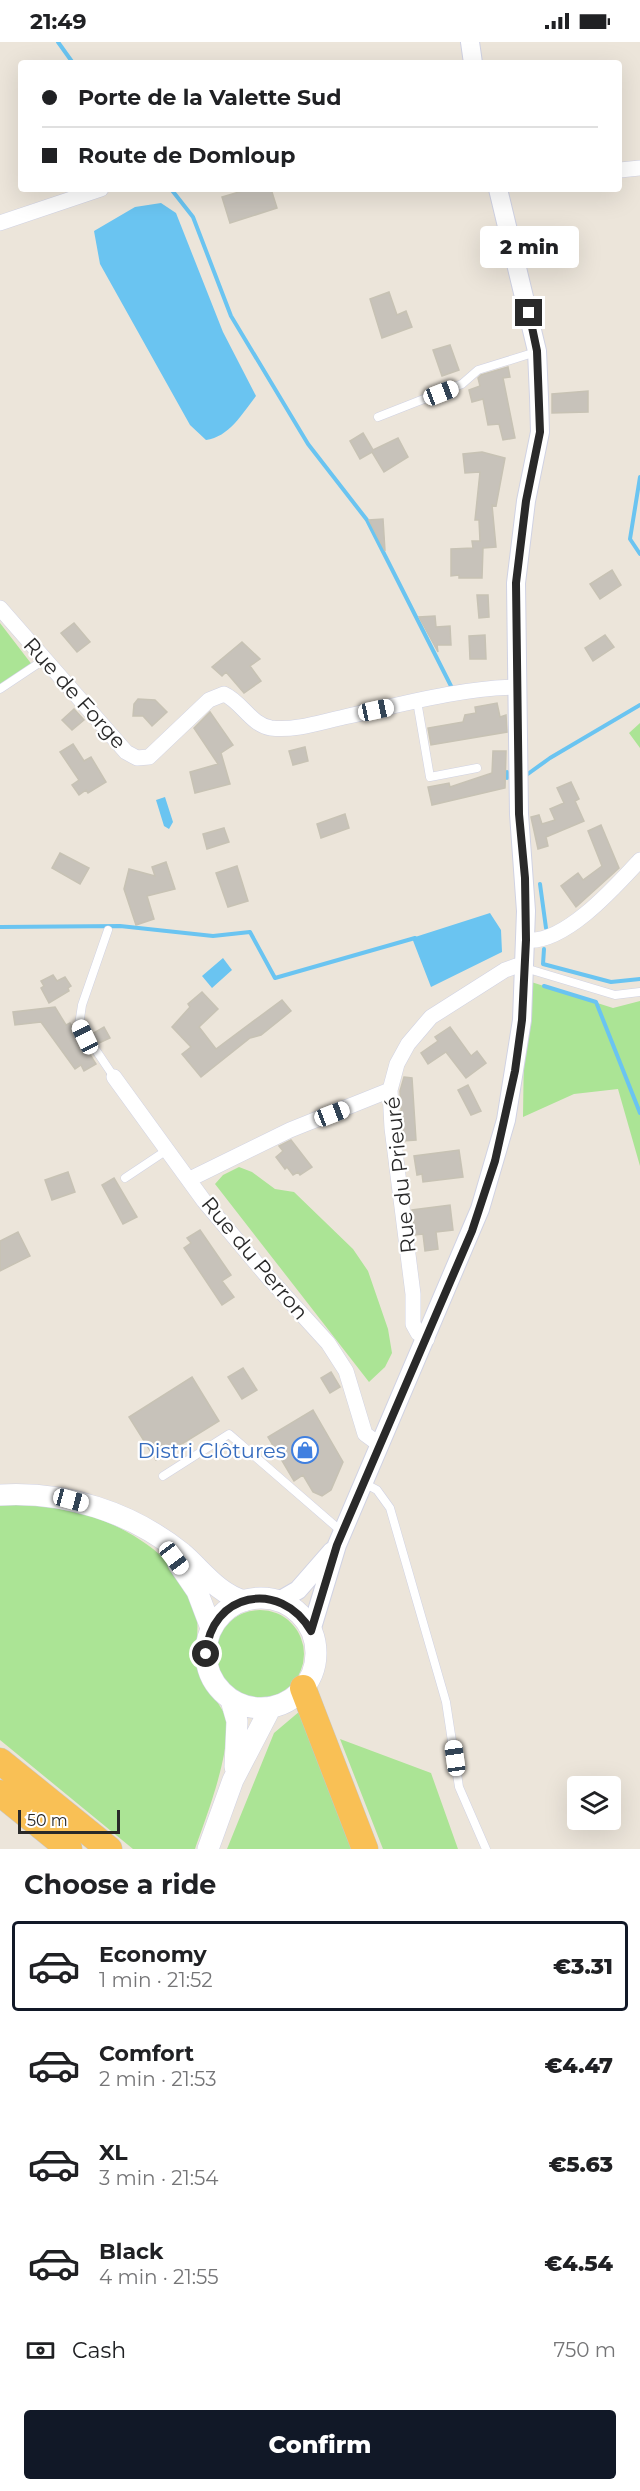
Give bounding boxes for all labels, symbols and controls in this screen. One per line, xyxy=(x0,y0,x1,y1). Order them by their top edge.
text: 21:49 xyxy=(30,8,86,35)
text: Porte de la Valette Sud xyxy=(78,84,341,111)
text: Route de Domloup xyxy=(78,142,295,169)
callout: 2 min xyxy=(480,226,578,268)
text: 2 min xyxy=(500,235,559,259)
route end xyxy=(515,299,542,326)
car xyxy=(421,378,461,408)
street label: Rue de Forge xyxy=(18,632,132,754)
car xyxy=(357,697,395,723)
car xyxy=(69,1017,101,1057)
street label: Rue du Prieuré xyxy=(379,1095,421,1255)
car xyxy=(312,1099,352,1129)
street label: Rue du Perron xyxy=(196,1192,314,1324)
shop icon: Distri Clôtures xyxy=(290,1435,320,1465)
place label: Distri Clôtures xyxy=(137,1438,286,1463)
car xyxy=(51,1487,91,1513)
car xyxy=(156,1538,192,1578)
route start xyxy=(192,1640,219,1667)
car xyxy=(444,1739,466,1777)
map controls xyxy=(567,1776,621,1830)
button: layers xyxy=(567,1776,621,1830)
scale bar xyxy=(18,1807,120,1834)
text: 50 m xyxy=(27,1811,68,1830)
text: Choose a ride xyxy=(24,1868,216,1901)
icon: car xyxy=(27,1939,81,1993)
text: Economy xyxy=(99,1941,207,1968)
text: €3.31 xyxy=(553,1953,613,1980)
text: 1 min · 21:52 xyxy=(99,1968,213,1992)
icon: car xyxy=(27,2038,81,2092)
text: Comfort xyxy=(99,2040,194,2067)
text: €4.47 xyxy=(545,2052,613,2079)
text: 2 min · 21:53 xyxy=(99,2067,217,2091)
icon: car xyxy=(27,2137,81,2191)
text: XL xyxy=(99,2139,128,2166)
text: €5.63 xyxy=(548,2151,613,2178)
text: 3 min · 21:54 xyxy=(99,2166,219,2190)
icon: car xyxy=(27,2236,81,2290)
text: Black xyxy=(99,2238,163,2265)
text: €4.54 xyxy=(544,2250,613,2277)
text: 4 min · 21:55 xyxy=(99,2265,218,2289)
icon: cash xyxy=(24,2334,57,2367)
text: Cash xyxy=(72,2337,126,2364)
text: 750 m xyxy=(554,2338,616,2362)
button: Confirm xyxy=(24,2410,616,2479)

